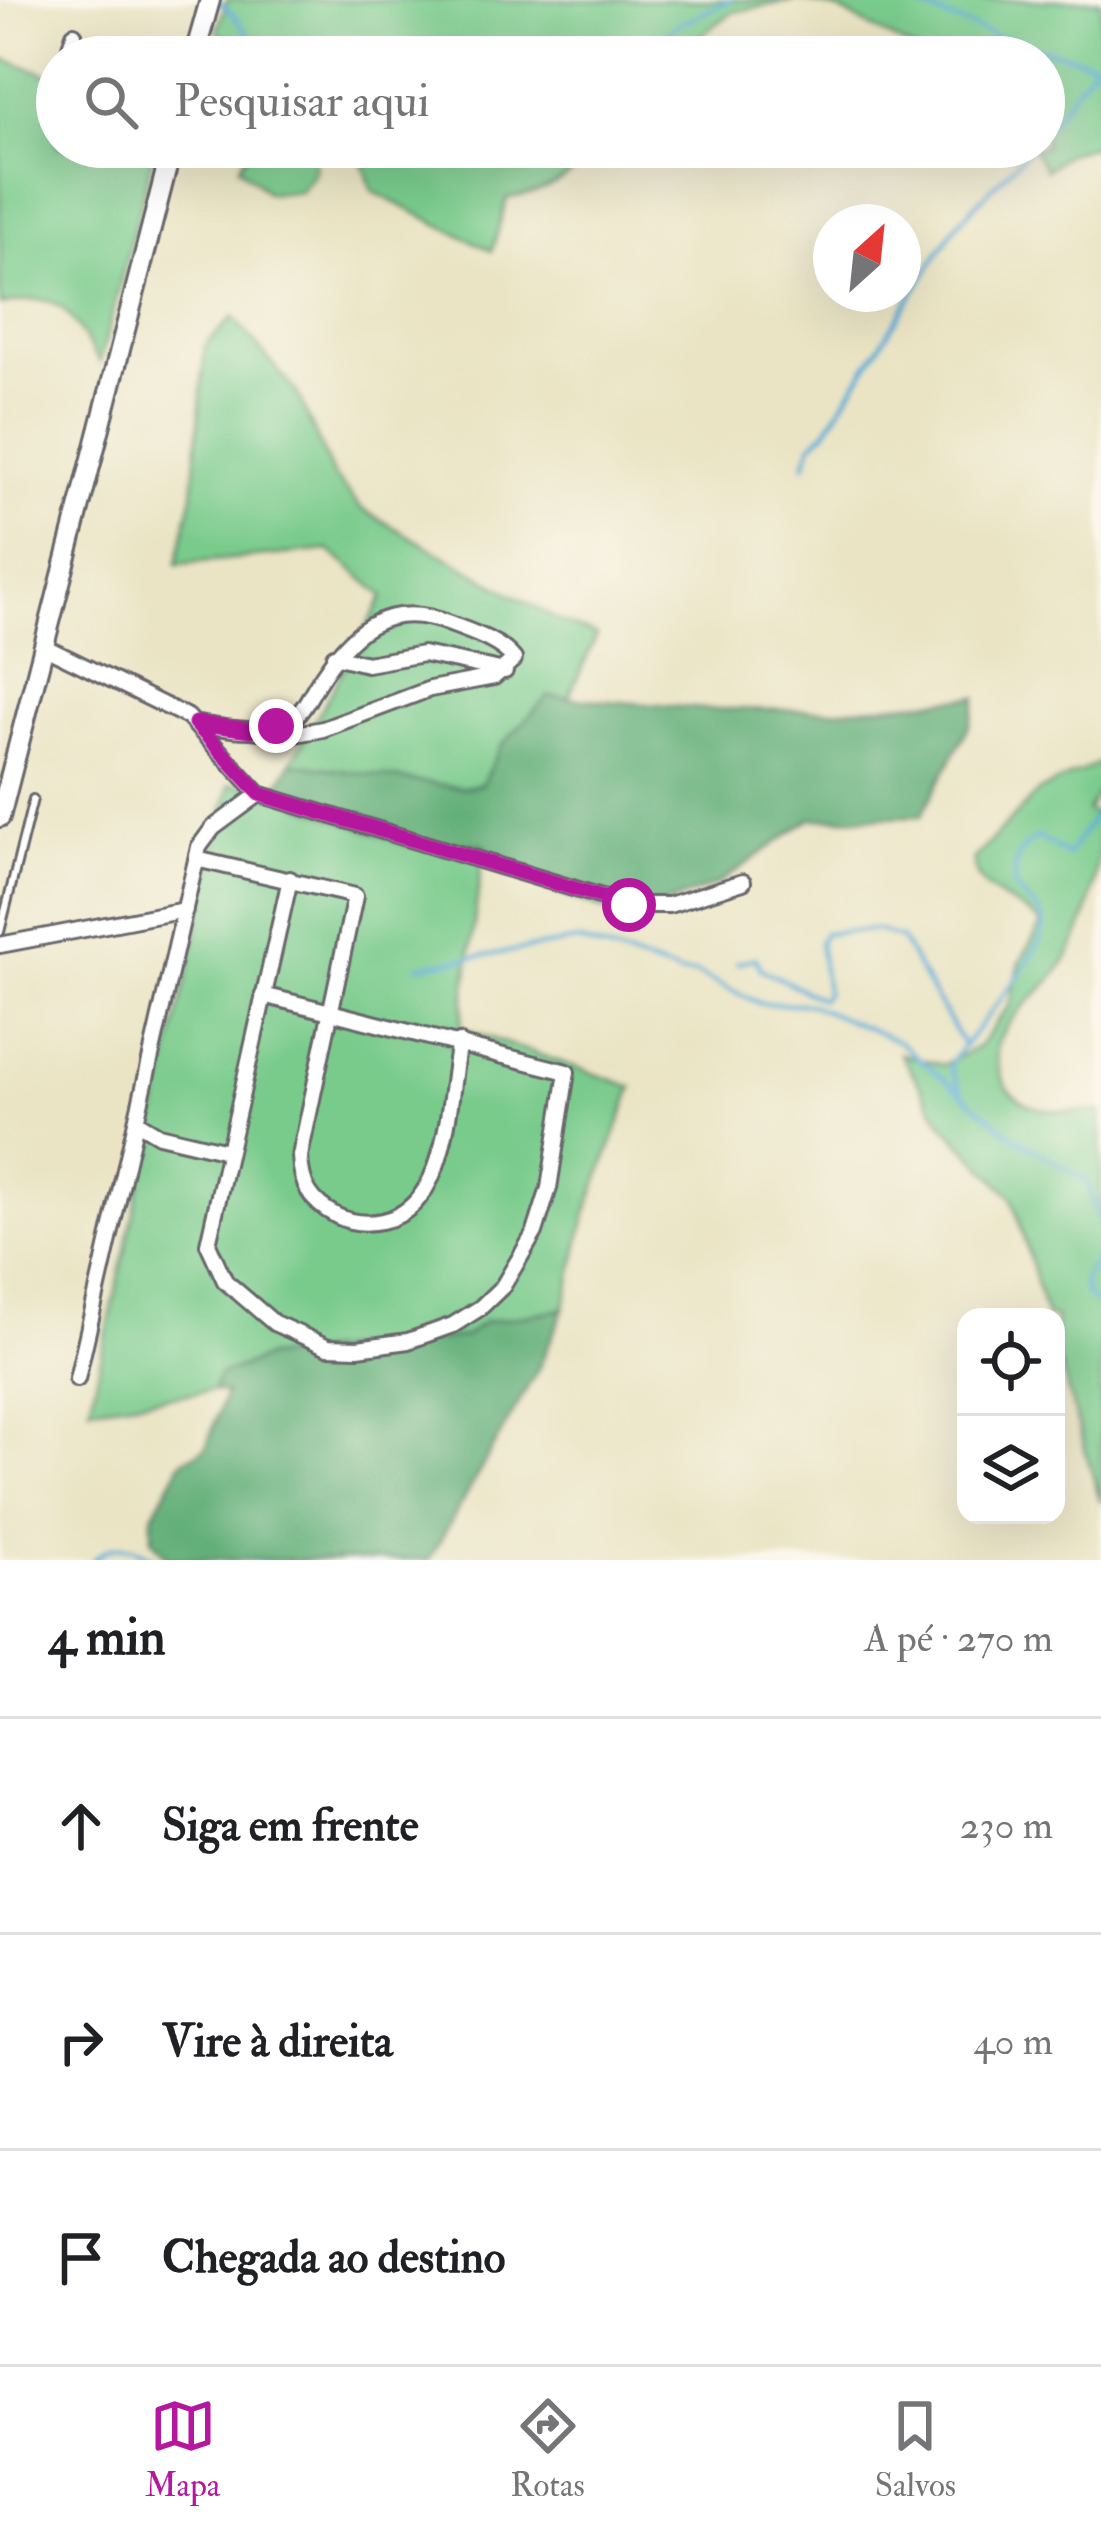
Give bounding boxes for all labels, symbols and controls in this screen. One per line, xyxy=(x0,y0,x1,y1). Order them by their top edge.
search box xyxy=(36,36,1065,168)
icon: search xyxy=(78,69,144,135)
text: Pesquisar aqui xyxy=(174,74,430,130)
north arrow xyxy=(813,204,921,312)
route end xyxy=(249,699,303,753)
route start xyxy=(602,878,656,932)
map controls xyxy=(957,1308,1065,1524)
button: locate xyxy=(957,1308,1065,1416)
button: layers xyxy=(957,1416,1065,1524)
text: 4 min xyxy=(48,1606,166,1670)
text: A pé · 270 m xyxy=(864,1614,1053,1663)
icon: ahead xyxy=(48,1793,114,1859)
text: Siga em frente xyxy=(162,1798,419,1854)
text: 230 m xyxy=(960,1801,1053,1850)
icon: right xyxy=(48,2009,114,2075)
text: Vire à direita xyxy=(162,2014,393,2070)
text: 40 m xyxy=(974,2017,1053,2066)
icon: arrive xyxy=(48,2225,114,2291)
text: Chegada ao destino xyxy=(162,2230,505,2286)
tab: Mapa xyxy=(145,2393,220,2506)
tab: Rotas xyxy=(510,2393,585,2506)
tab: Salvos xyxy=(875,2393,956,2506)

